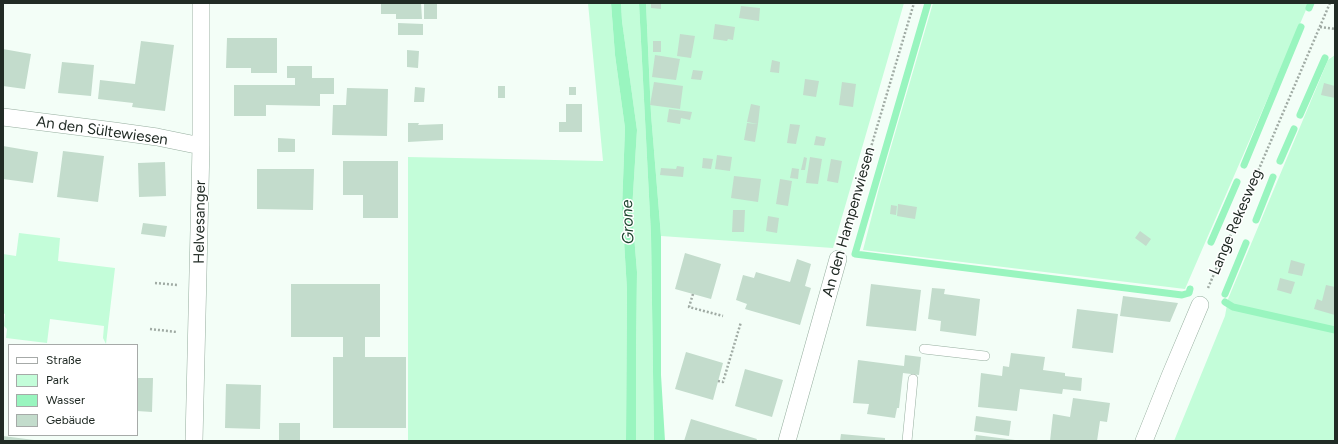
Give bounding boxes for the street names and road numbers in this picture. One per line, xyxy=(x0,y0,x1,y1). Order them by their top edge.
street label: An den Sültewiesen xyxy=(35,113,169,149)
street label: An den Hampenwiesen xyxy=(819,145,879,299)
street label: Lange Rekesweg xyxy=(1206,166,1266,278)
street label: Helvesanger xyxy=(190,180,210,264)

